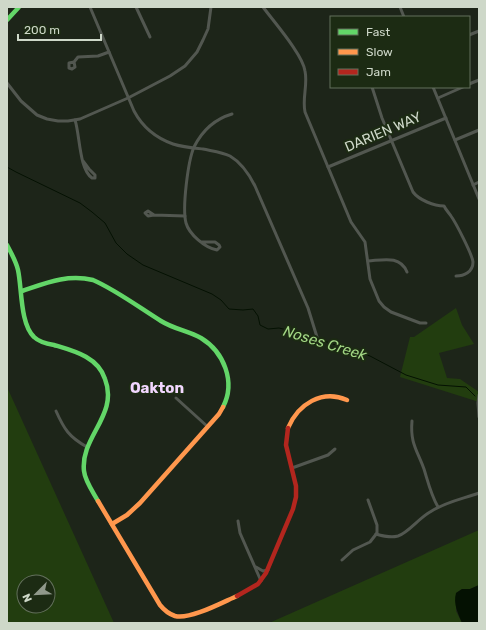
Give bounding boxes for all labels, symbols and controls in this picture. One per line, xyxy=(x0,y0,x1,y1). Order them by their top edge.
scale bar xyxy=(18,16,101,42)
legend xyxy=(330,16,470,88)
text: 200 m xyxy=(24,23,60,37)
text: Fast xyxy=(366,25,390,39)
text: Slow xyxy=(366,45,393,59)
text: Jam xyxy=(366,65,391,79)
street label: DARIEN WAY xyxy=(342,108,424,156)
water label: Noses Creek xyxy=(281,322,369,364)
district label: Oakton xyxy=(130,379,184,397)
north arrow xyxy=(16,574,56,614)
text: N xyxy=(20,592,35,604)

